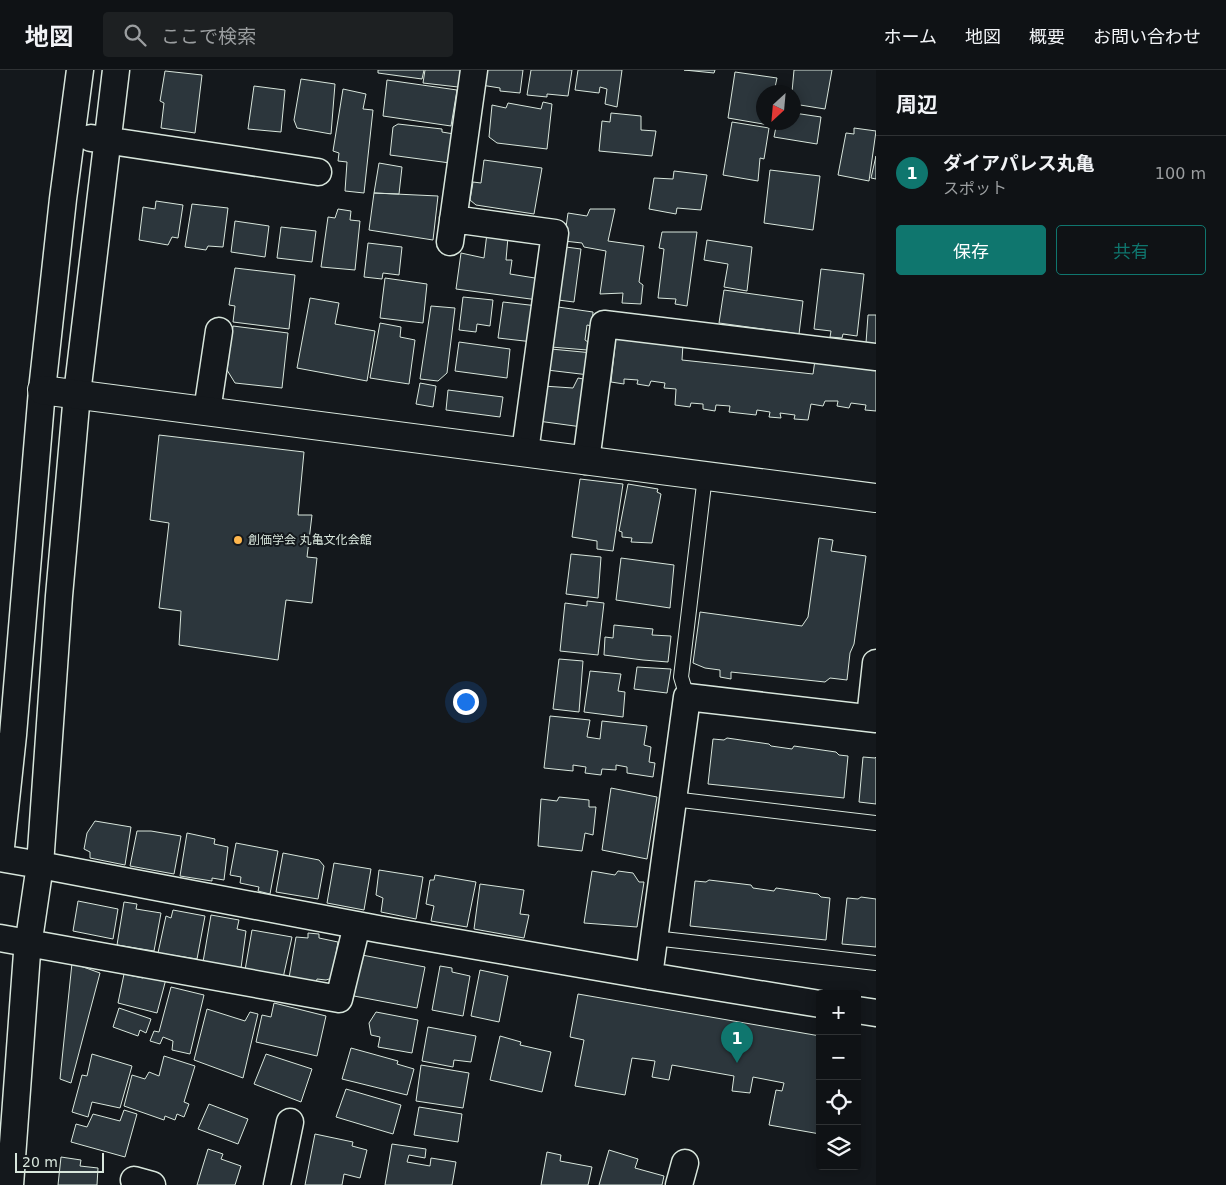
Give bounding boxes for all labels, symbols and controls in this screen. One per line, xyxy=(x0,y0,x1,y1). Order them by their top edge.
search box xyxy=(103,12,453,57)
icon: search xyxy=(121,21,149,49)
text: 地図 xyxy=(25,23,73,51)
text: ここで検索 xyxy=(161,25,256,47)
text: ホーム xyxy=(884,26,937,47)
text: 地図 xyxy=(965,26,1001,47)
text: 概要 xyxy=(1029,26,1065,47)
text: お問い合わせ xyxy=(1093,26,1201,47)
north arrow xyxy=(756,85,801,130)
text: 周辺 xyxy=(896,93,938,117)
text: ダイアパレス丸亀 xyxy=(943,152,1095,174)
text: 1 xyxy=(906,164,918,183)
text: 100 m xyxy=(1155,164,1206,183)
text: スポット xyxy=(943,179,1007,198)
button: 保存 xyxy=(896,225,1046,275)
button: 共有 xyxy=(1056,225,1206,275)
place label: 創価学会 丸亀文化会館 xyxy=(248,533,372,547)
marker: 創価学会 丸亀文化会館 xyxy=(232,534,244,546)
your location xyxy=(453,689,479,715)
map controls xyxy=(816,990,861,1170)
button: + xyxy=(816,990,861,1035)
pin: 1 xyxy=(721,1022,753,1063)
button: − xyxy=(816,1035,861,1080)
button: locate xyxy=(816,1080,861,1125)
button: layers xyxy=(816,1125,861,1170)
scale bar xyxy=(15,1150,104,1173)
text: 20 m xyxy=(22,1154,58,1170)

